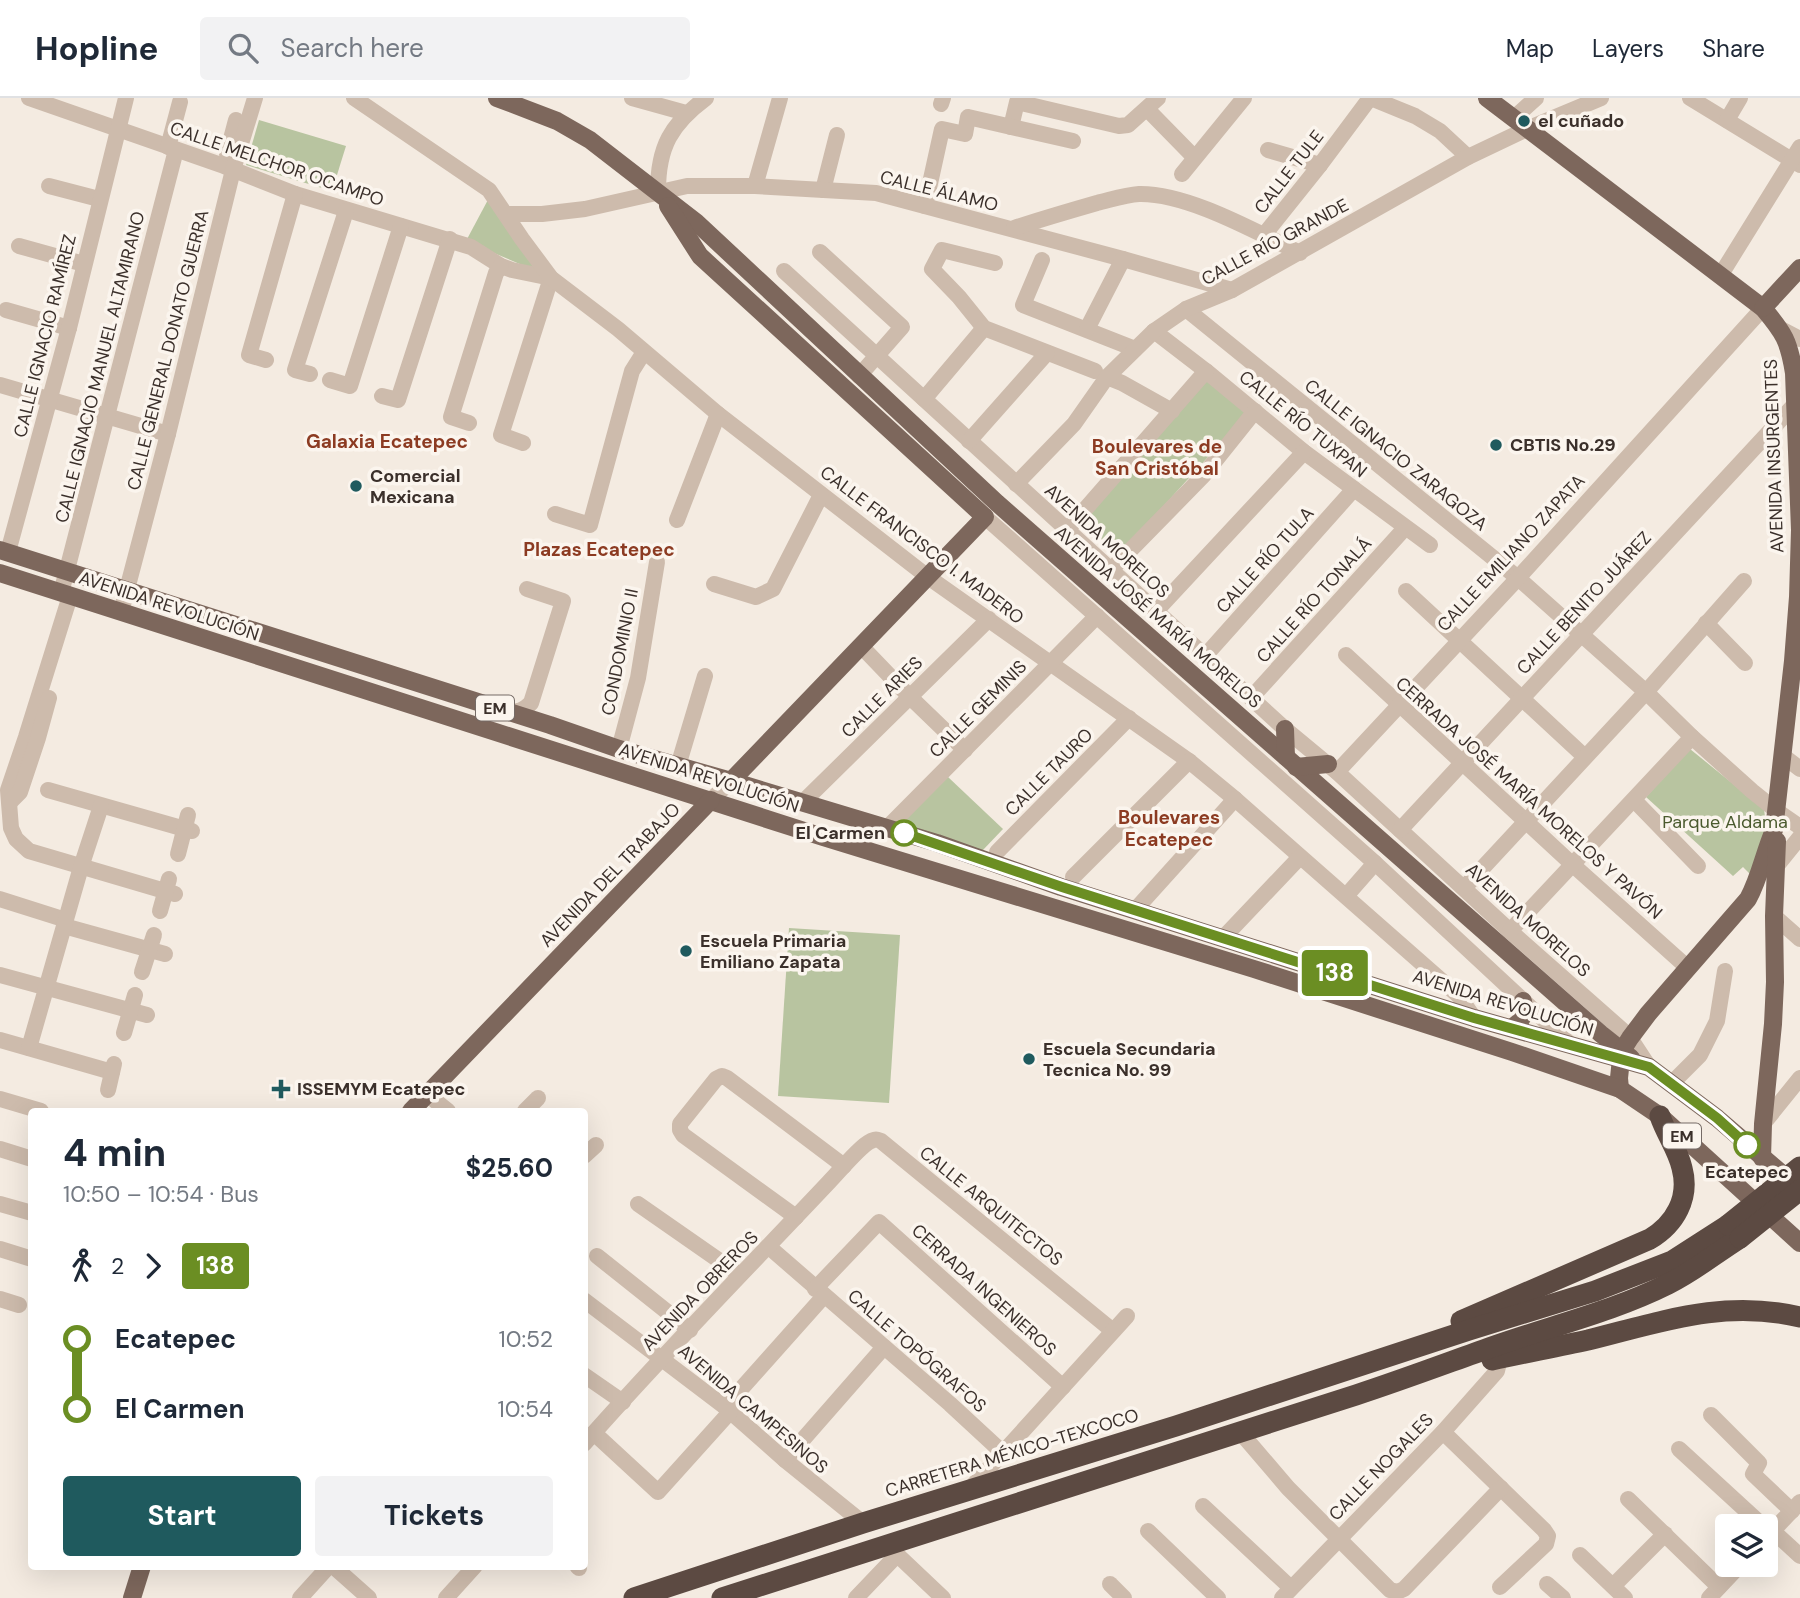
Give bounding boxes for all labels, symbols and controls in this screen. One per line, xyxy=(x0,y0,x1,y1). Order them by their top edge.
search box xyxy=(200,17,690,80)
text: Hopline xyxy=(35,27,158,70)
icon: search xyxy=(224,29,262,67)
text: Search here xyxy=(280,31,424,65)
text: Map xyxy=(1506,33,1554,64)
text: Layers xyxy=(1592,33,1664,64)
text: Share xyxy=(1702,33,1765,64)
place label: el cuñado xyxy=(1538,109,1624,133)
marker: el cuñado xyxy=(1516,113,1532,129)
street label: CALLE MELCHOR OCAMPO xyxy=(167,116,387,212)
street label: CALLE TULE xyxy=(1249,125,1329,219)
street label: CALLE ÁLAMO xyxy=(877,165,1001,217)
street label: CALLE RÍO GRANDE xyxy=(1197,193,1353,291)
street label: CALLE GENERAL DONATO GUERRA xyxy=(121,207,215,493)
street label: CALLE IGNACIO MANUEL ALTAMIRANO xyxy=(50,209,150,525)
street label: CALLE IGNACIO RAMÍREZ xyxy=(8,232,82,440)
street label: AVENIDA INSURGENTES xyxy=(1759,359,1789,553)
street label: CALLE RÍO TUXPAN xyxy=(1234,365,1372,483)
street label: CALLE IGNACIO ZARAGOZA xyxy=(1300,374,1492,536)
district label: Galaxia Ecatepec xyxy=(306,429,468,454)
place label: CBTIS No.29 xyxy=(1510,433,1616,457)
district label: Boulevares de San Cristóbal xyxy=(1092,434,1222,481)
marker: CBTIS No.29 xyxy=(1488,437,1504,453)
street label: CALLE FRANCISCO I. MADERO xyxy=(815,460,1029,630)
place label: Comercial Mexicana xyxy=(370,464,460,509)
street label: CALLE EMILIANO ZAPATA xyxy=(1432,469,1590,637)
marker: Comercial Mexicana xyxy=(348,478,364,494)
street label: AVENIDA MORELOS xyxy=(1040,479,1174,603)
street label: CALLE RÍO TULA xyxy=(1211,502,1319,618)
street label: AVENIDA JOSÉ MARÍA MORELOS xyxy=(1049,520,1267,714)
street label: CALLE BENITO JUÁREZ xyxy=(1511,526,1657,680)
street label: CALLE RÍO TONALÁ xyxy=(1251,532,1377,668)
district label: Plazas Ecatepec xyxy=(523,537,675,562)
street label: AVENIDA REVOLUCIÓN xyxy=(76,566,262,646)
street label: CONDOMINIO II xyxy=(596,587,644,717)
street label: CALLE ARIES xyxy=(836,651,928,743)
street label: CALLE GEMINIS xyxy=(924,655,1032,763)
street label: CERRADA JOSÉ MARÍA MORELOS Y PAVÓN xyxy=(1390,672,1668,924)
road number: EM xyxy=(476,695,514,720)
street label: CALLE TAURO xyxy=(1000,723,1098,821)
street label: AVENIDA REVOLUCIÓN xyxy=(616,738,802,818)
street label: AVENIDA DEL TRABAJO xyxy=(535,797,686,953)
district label: Boulevares Ecatepec xyxy=(1118,805,1220,852)
park label: Parque Aldama xyxy=(1662,810,1788,834)
marker: El Carmen xyxy=(891,820,917,846)
place label: El Carmen xyxy=(795,821,885,845)
street label: AVENIDA MORELOS xyxy=(1461,858,1595,982)
place label: Escuela Primaria Emiliano Zapata xyxy=(700,929,846,974)
marker: Escuela Primaria Emiliano Zapata xyxy=(678,943,694,959)
line badge: 138 xyxy=(1295,950,1375,996)
text: 138 xyxy=(1316,957,1354,988)
street label: AVENIDA REVOLUCIÓN xyxy=(1410,964,1596,1042)
place label: Escuela Secundaria Tecnica No. 99 xyxy=(1043,1037,1216,1082)
marker: Escuela Secundaria Tecnica No. 99 xyxy=(1021,1051,1037,1067)
place label: ISSEMYM Ecatepec xyxy=(297,1077,466,1101)
marker: ISSEMYM Ecatepec xyxy=(271,1079,291,1099)
road number: EM xyxy=(1663,1124,1701,1148)
text: 4 min xyxy=(63,1128,166,1178)
marker: Ecatepec xyxy=(1734,1132,1760,1158)
street label: CALLE ARQUITECTOS xyxy=(914,1141,1068,1271)
text: $25.60 xyxy=(466,1151,553,1185)
place label: Ecatepec xyxy=(1705,1160,1789,1184)
text: 10:50 – 10:54 · Bus xyxy=(63,1179,259,1209)
street label: CERRADA INGENIEROS xyxy=(906,1219,1062,1361)
street label: AVENIDA OBREROS xyxy=(636,1226,764,1356)
icon: walk xyxy=(63,1247,101,1285)
icon: forward xyxy=(134,1247,172,1285)
text: 138 xyxy=(196,1250,235,1281)
text: 2 xyxy=(111,1251,124,1281)
street label: CALLE TOPÓGRAFOS xyxy=(843,1284,991,1418)
text: Ecatepec xyxy=(115,1322,236,1356)
text: 10:52 xyxy=(499,1324,553,1354)
street label: AVENIDA CAMPESINOS xyxy=(673,1339,833,1479)
text: El Carmen xyxy=(115,1392,244,1426)
text: 10:54 xyxy=(497,1394,553,1424)
street label: CARRETERA MÉXICO-TEXCOCO xyxy=(882,1403,1142,1503)
street label: CALLE NOGALES xyxy=(1324,1408,1438,1526)
button: Start xyxy=(63,1476,301,1556)
button: Tickets xyxy=(315,1476,553,1556)
map controls xyxy=(1715,1514,1778,1577)
button: layers xyxy=(1715,1514,1778,1577)

